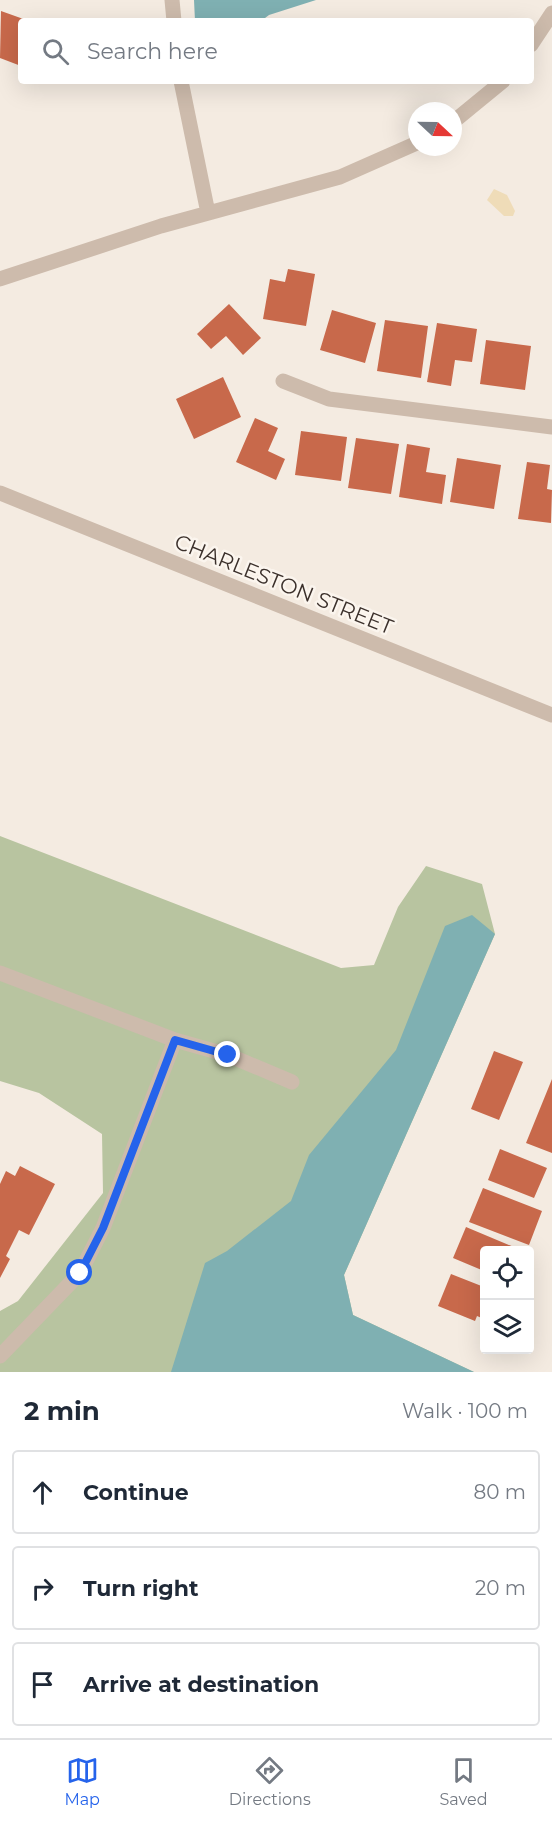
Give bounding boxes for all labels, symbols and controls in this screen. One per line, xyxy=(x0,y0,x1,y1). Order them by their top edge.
search box xyxy=(18,18,534,84)
icon: search xyxy=(39,35,72,68)
text: Search here xyxy=(87,38,218,65)
north arrow xyxy=(408,102,462,156)
street label: CHARLESTON STREET xyxy=(171,529,397,639)
route end xyxy=(214,1041,240,1067)
map controls xyxy=(480,1246,534,1354)
button: locate xyxy=(480,1246,534,1300)
route start xyxy=(66,1259,92,1285)
button: layers xyxy=(480,1300,534,1354)
text: 2 min xyxy=(24,1395,100,1427)
text: Walk · 100 m xyxy=(402,1399,528,1423)
icon: ahead xyxy=(26,1476,59,1509)
text: Continue xyxy=(83,1479,189,1506)
text: 80 m xyxy=(474,1480,526,1504)
icon: right xyxy=(26,1572,59,1605)
text: Turn right xyxy=(83,1575,198,1602)
text: 20 m xyxy=(475,1576,526,1600)
icon: arrive xyxy=(26,1668,59,1701)
text: Arrive at destination xyxy=(83,1671,319,1698)
tab: Map xyxy=(64,1754,100,1809)
tab: Directions xyxy=(229,1754,311,1809)
tab: Saved xyxy=(440,1754,488,1809)

